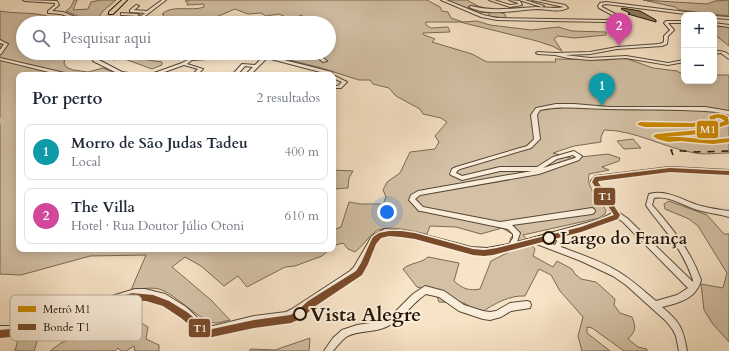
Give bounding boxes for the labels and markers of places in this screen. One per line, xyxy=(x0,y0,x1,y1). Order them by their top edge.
pin: 2 xyxy=(606,13,632,46)
pin: 1 xyxy=(589,73,615,106)
place label: Largo do França xyxy=(560,227,688,250)
marker: Largo do França xyxy=(542,231,556,245)
place label: Vista Alegre xyxy=(310,301,421,328)
marker: Vista Alegre xyxy=(293,307,307,321)

